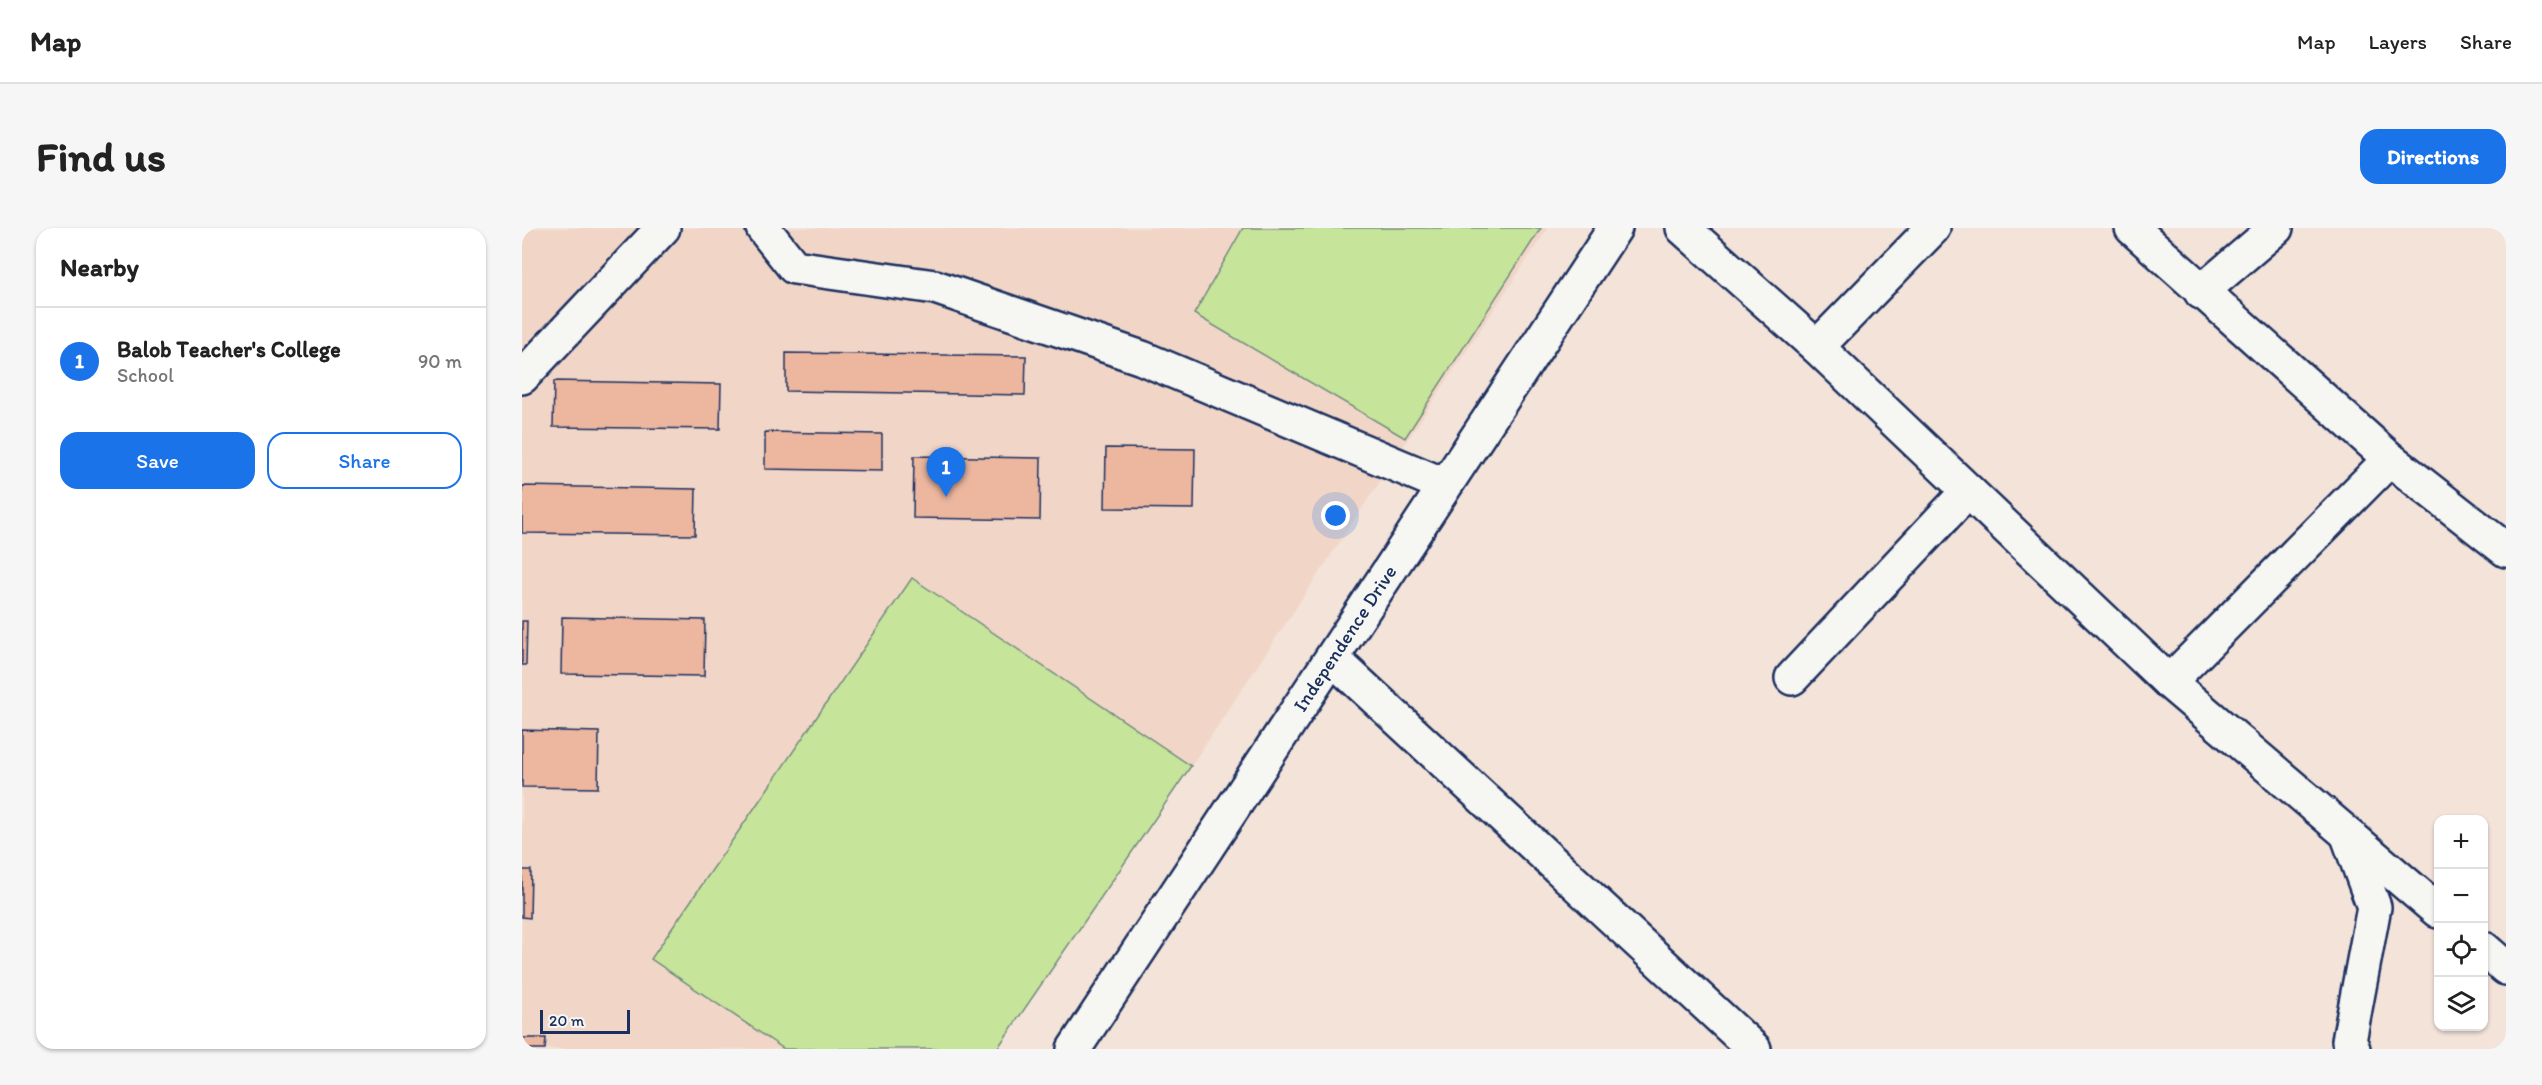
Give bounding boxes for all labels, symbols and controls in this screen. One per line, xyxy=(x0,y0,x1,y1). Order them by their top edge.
text: Map xyxy=(30,24,81,58)
text: Map xyxy=(2297,29,2336,54)
text: Layers xyxy=(2369,29,2427,54)
text: Share xyxy=(2460,29,2512,54)
button: Directions xyxy=(2360,129,2506,184)
text: Find us xyxy=(36,131,166,182)
text: Nearby xyxy=(60,251,139,283)
text: Balob Teacher's College xyxy=(117,336,341,363)
text: 1 xyxy=(75,349,84,373)
text: 90 m xyxy=(418,349,462,373)
text: School xyxy=(117,363,174,387)
button: Save xyxy=(60,432,255,489)
button: Share xyxy=(267,432,462,489)
pin: 1 xyxy=(926,448,966,497)
your location xyxy=(1321,501,1350,530)
street label: Independence Drive xyxy=(1288,560,1402,716)
map controls xyxy=(2434,815,2488,1031)
button: + xyxy=(2434,815,2488,869)
button: − xyxy=(2434,869,2488,923)
button: locate xyxy=(2434,923,2488,977)
button: layers xyxy=(2434,977,2488,1031)
scale bar xyxy=(540,1007,630,1034)
text: 20 m xyxy=(549,1011,584,1030)

